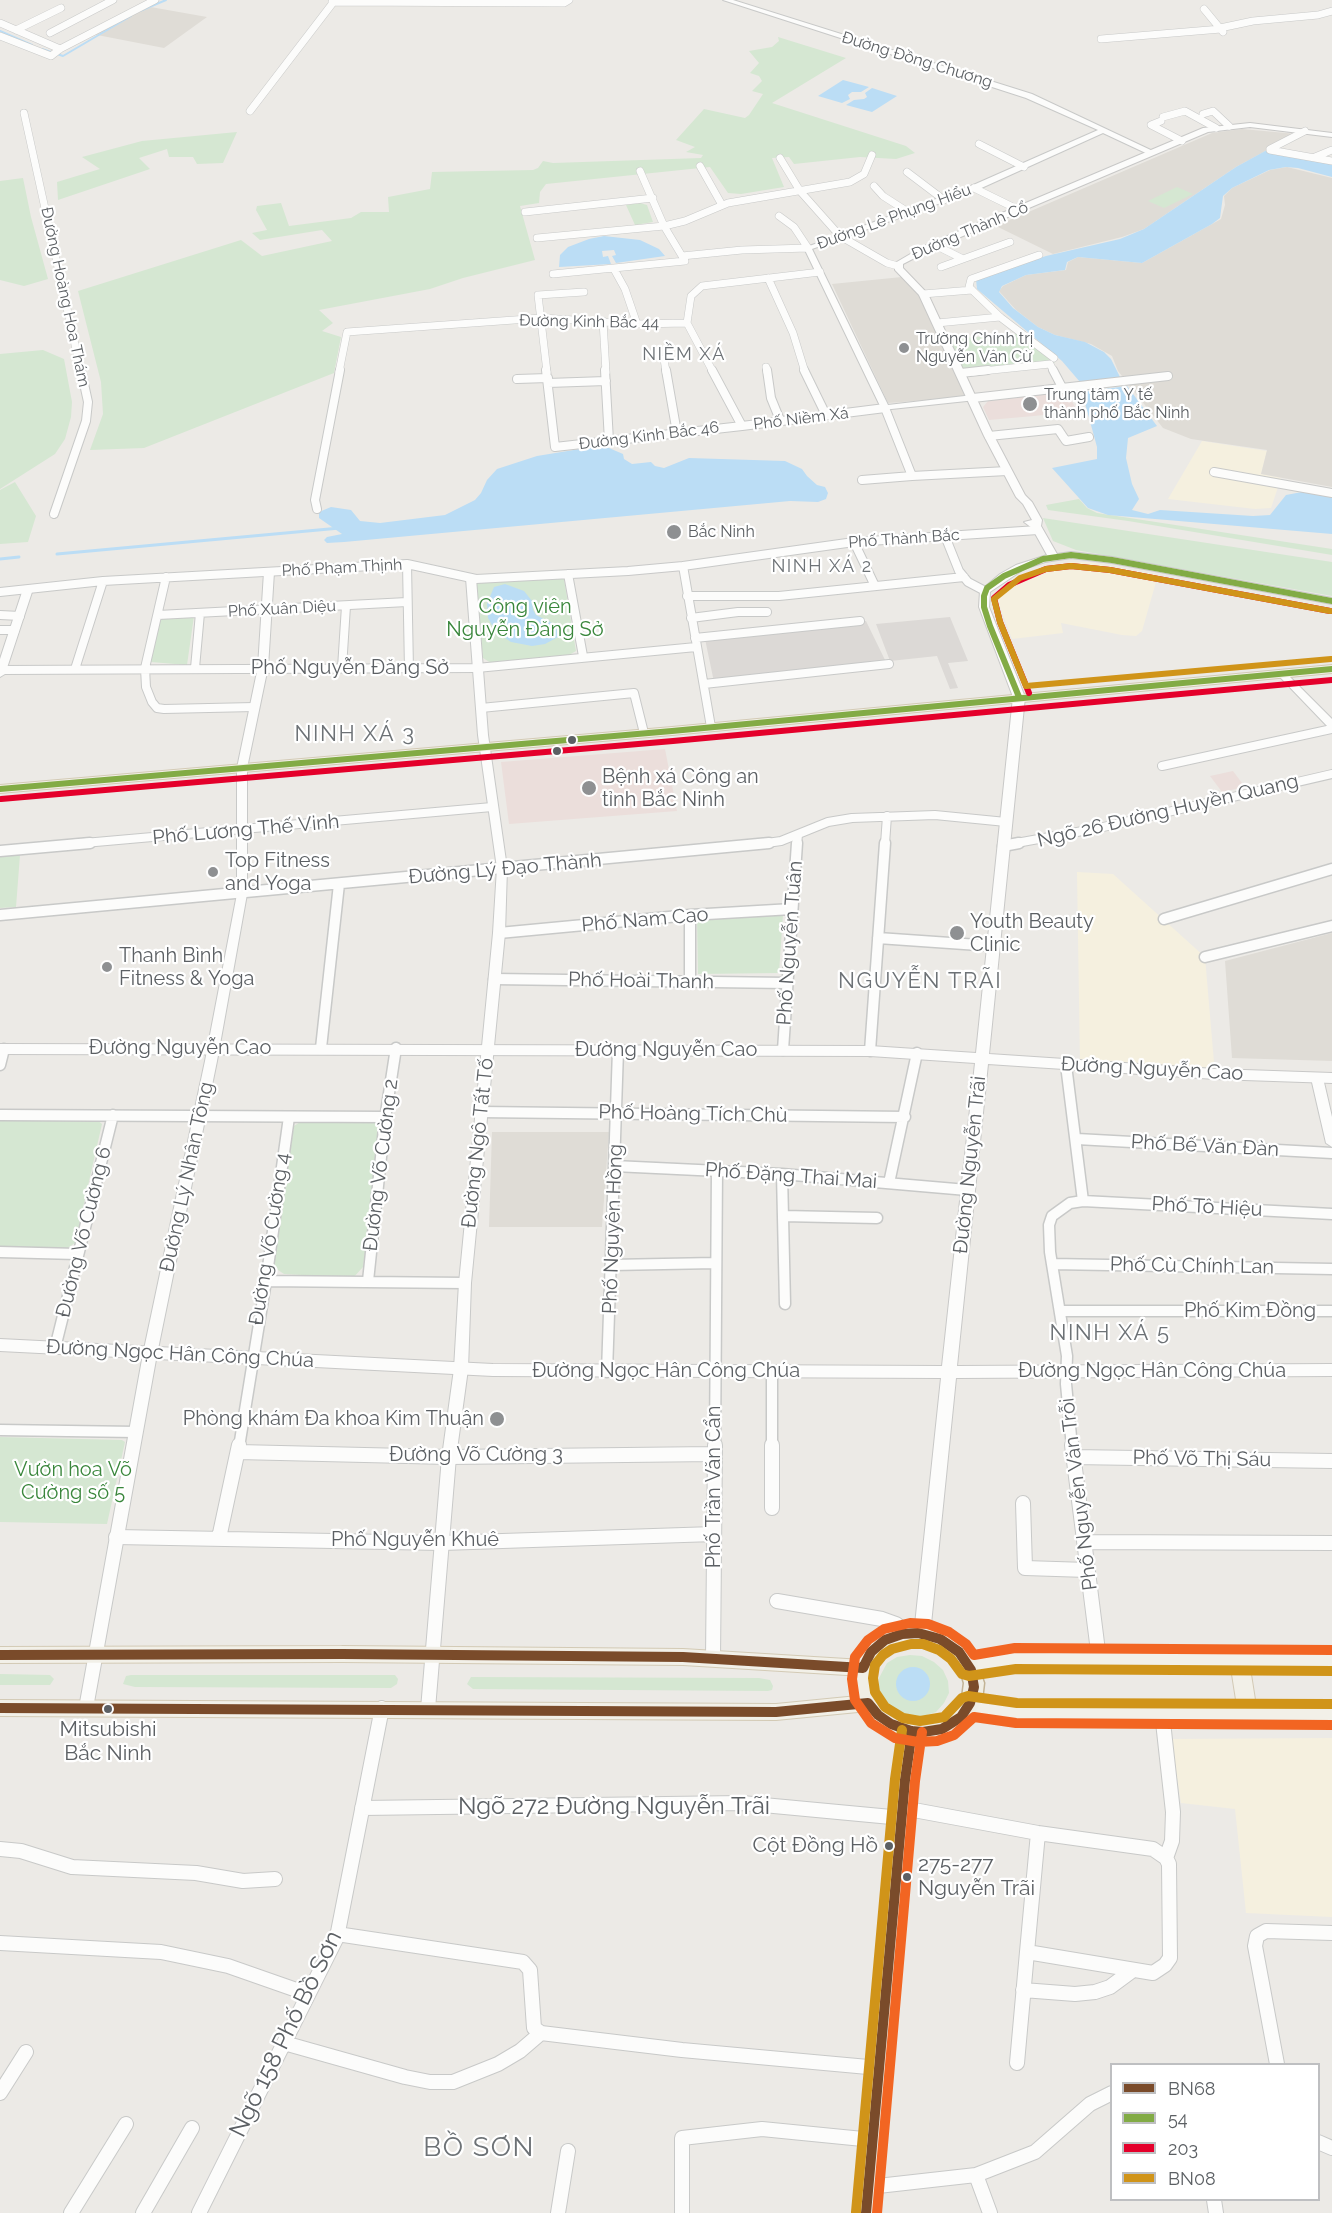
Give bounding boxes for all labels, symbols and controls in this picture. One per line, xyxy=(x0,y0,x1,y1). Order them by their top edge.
street label: Đường Đồng Chương xyxy=(839,28,995,92)
street label: Đường Lê Phụng Hiểu xyxy=(814,180,974,254)
street label: Đường Thành Cổ xyxy=(909,198,1031,264)
street label: Đường Hoàng Hoa Thám xyxy=(37,205,93,389)
street label: Đường Kinh Bắc 44 xyxy=(519,311,659,333)
place label: Trường Chính trị Nguyễn Văn Cừ xyxy=(916,329,1033,367)
marker: Trường Chính trị Nguyễn Văn Cừ xyxy=(897,341,911,355)
district label: NIỀM XÁ xyxy=(642,344,726,366)
place label: Trung tâm Y tế thành phố Bắc Ninh xyxy=(1044,385,1190,423)
marker: Trung tâm Y tế thành phố Bắc Ninh xyxy=(1021,395,1039,413)
street label: Phố Niềm Xá xyxy=(752,404,850,434)
street label: Đường Kinh Bắc 46 xyxy=(578,418,720,454)
place label: Bắc Ninh xyxy=(688,522,755,542)
marker: Bắc Ninh xyxy=(665,523,683,541)
street label: Phố Thành Bắc xyxy=(848,526,960,552)
street label: Phố Phạm Thịnh xyxy=(281,555,403,581)
district label: NINH XÁ 2 xyxy=(771,556,873,578)
park label: Công viên Nguyễn Đăng Sở xyxy=(446,595,604,642)
street label: Phố Xuân Diệu xyxy=(228,597,336,621)
street label: Phố Nguyễn Đăng Sở xyxy=(251,656,449,680)
district label: NINH XÁ 3 xyxy=(295,721,415,747)
unlabelled marker xyxy=(566,734,578,746)
unlabelled marker xyxy=(551,745,563,757)
place label: Bệnh xá Công an tỉnh Bắc Ninh xyxy=(602,765,759,812)
street label: Ngõ 26 Đường Huyền Quang xyxy=(1035,769,1301,853)
marker: Bệnh xá Công an tỉnh Bắc Ninh xyxy=(580,779,598,797)
street label: Phố Lương Thế Vinh xyxy=(152,810,340,850)
place label: Top Fitness and Yoga xyxy=(225,849,330,896)
street label: Đường Lý Đạo Thành xyxy=(407,849,603,889)
street label: Phố Nguyễn Tuân xyxy=(772,860,808,1026)
marker: Top Fitness and Yoga xyxy=(206,865,220,879)
street label: Phố Nam Cao xyxy=(581,902,709,938)
place label: Youth Beauty Clinic xyxy=(970,910,1094,957)
marker: Youth Beauty Clinic xyxy=(948,924,966,942)
place label: Thanh Bình Fitness & Yoga xyxy=(119,944,254,991)
marker: Thanh Bình Fitness & Yoga xyxy=(100,960,114,974)
street label: Phố Hoài Thanh xyxy=(568,968,714,994)
district label: NGUYỄN TRÃI xyxy=(838,968,1002,994)
street label: Đường Nguyễn Cao xyxy=(89,1036,271,1060)
street label: Đường Nguyễn Cao xyxy=(575,1038,757,1062)
street label: Đường Nguyễn Cao xyxy=(1060,1052,1244,1086)
street label: Đường Ngô Tất Tố xyxy=(457,1057,499,1229)
street label: Đường Nguyễn Trãi xyxy=(949,1075,991,1255)
street label: Đường Võ Cường 2 xyxy=(359,1077,403,1253)
street label: Đường Lý Nhân Tông xyxy=(155,1080,219,1274)
street label: Phố Hoàng Tích Chù xyxy=(598,1100,788,1128)
street label: Phố Bế Văn Đàn xyxy=(1130,1130,1280,1162)
street label: Phố Nguyên Hồng xyxy=(598,1143,628,1315)
street label: Đường Võ Cường 6 xyxy=(51,1144,117,1320)
street label: Đường Võ Cường 4 xyxy=(245,1151,295,1327)
street label: Phố Đặng Thai Mai xyxy=(704,1158,878,1194)
street label: Phố Tô Hiệu xyxy=(1151,1192,1263,1222)
street label: Phố Cù Chính Lan xyxy=(1110,1253,1274,1279)
street label: Phố Kim Đồng xyxy=(1184,1299,1316,1323)
district label: NINH XÁ 5 xyxy=(1049,1320,1171,1346)
street label: Đường Ngọc Hân Công Chúa xyxy=(45,1335,315,1373)
street label: Đường Ngọc Hân Công Chúa xyxy=(532,1359,800,1383)
street label: Đường Ngọc Hân Công Chúa xyxy=(1018,1359,1286,1383)
street label: Phố Nguyễn Văn Trỗi xyxy=(1055,1396,1103,1592)
street label: Phố Trần Văn Cẩn xyxy=(702,1406,726,1568)
place label: Phòng khám Đa khoa Kim Thuận xyxy=(183,1407,484,1431)
marker: Phòng khám Đa khoa Kim Thuận xyxy=(488,1410,506,1428)
street label: Đường Võ Cường 3 xyxy=(389,1443,563,1467)
street label: Phố Võ Thị Sáu xyxy=(1133,1446,1271,1472)
park label: Vườn hoa Võ Cường số 5 xyxy=(14,1458,132,1505)
street label: Phố Nguyễn Khuê xyxy=(331,1528,499,1552)
marker: Mitsubishi Bắc Ninh xyxy=(102,1703,114,1715)
place label: Mitsubishi Bắc Ninh xyxy=(59,1717,157,1767)
street label: Ngõ 272 Đường Nguyễn Trãi xyxy=(458,1793,770,1821)
place label: Cột Đồng Hồ xyxy=(753,1833,878,1859)
marker: Cột Đồng Hồ xyxy=(883,1840,895,1852)
place label: 275-277 Nguyễn Trãi xyxy=(918,1852,1035,1902)
marker: 275-277 Nguyễn Trãi xyxy=(901,1871,913,1883)
street label: Ngõ 158 Phố Bồ Sơn xyxy=(224,1926,348,2142)
legend xyxy=(1110,2063,1320,2201)
text: BN68 xyxy=(1168,2078,1215,2099)
text: 54 xyxy=(1168,2108,1188,2129)
district label: BỒ SƠN xyxy=(423,2132,535,2164)
text: 203 xyxy=(1168,2138,1198,2159)
text: BN08 xyxy=(1168,2168,1216,2189)

